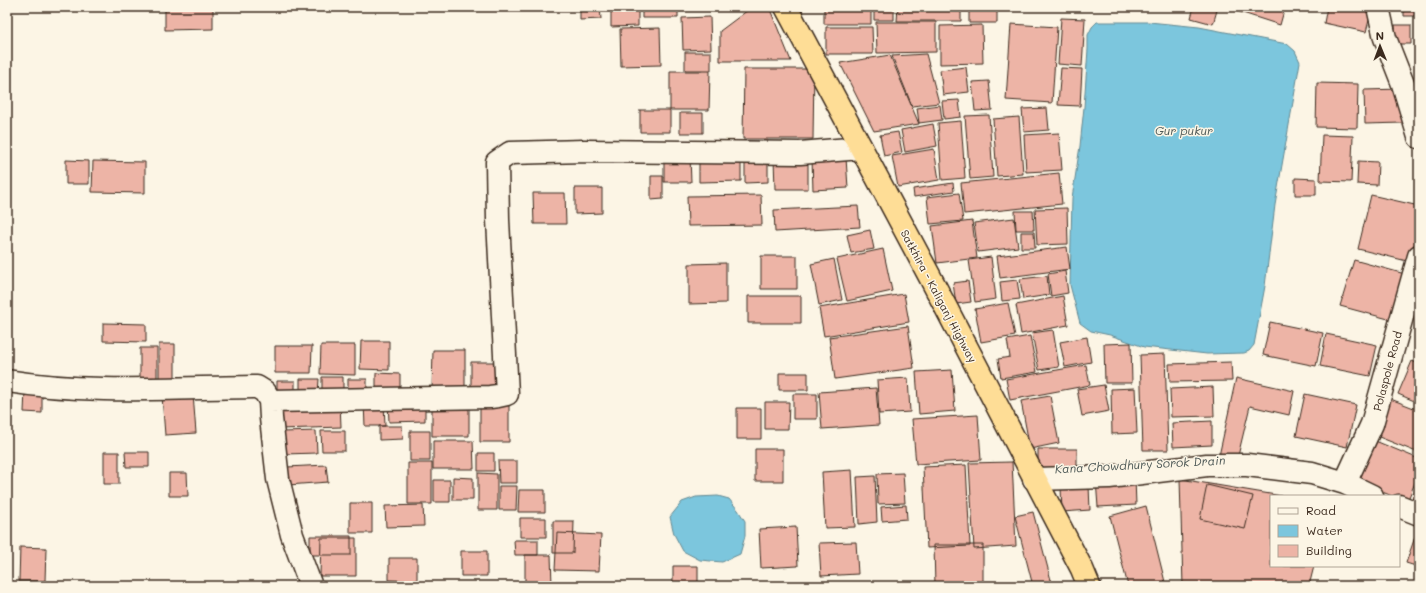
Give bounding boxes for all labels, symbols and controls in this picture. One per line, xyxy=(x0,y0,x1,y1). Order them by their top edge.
north arrow xyxy=(1360,26,1400,66)
text: N xyxy=(1376,28,1384,43)
water label: Gur pukur xyxy=(1155,122,1213,138)
street label: Satkhira - Kaliganj Highway xyxy=(898,227,981,365)
street label: Polaspole Road xyxy=(1369,329,1405,413)
water label: Kana Chowdhury Sorok Drain xyxy=(1054,452,1226,476)
legend xyxy=(1270,495,1400,567)
text: Road xyxy=(1306,502,1336,518)
text: Water xyxy=(1306,522,1343,538)
text: Building xyxy=(1306,542,1352,558)

